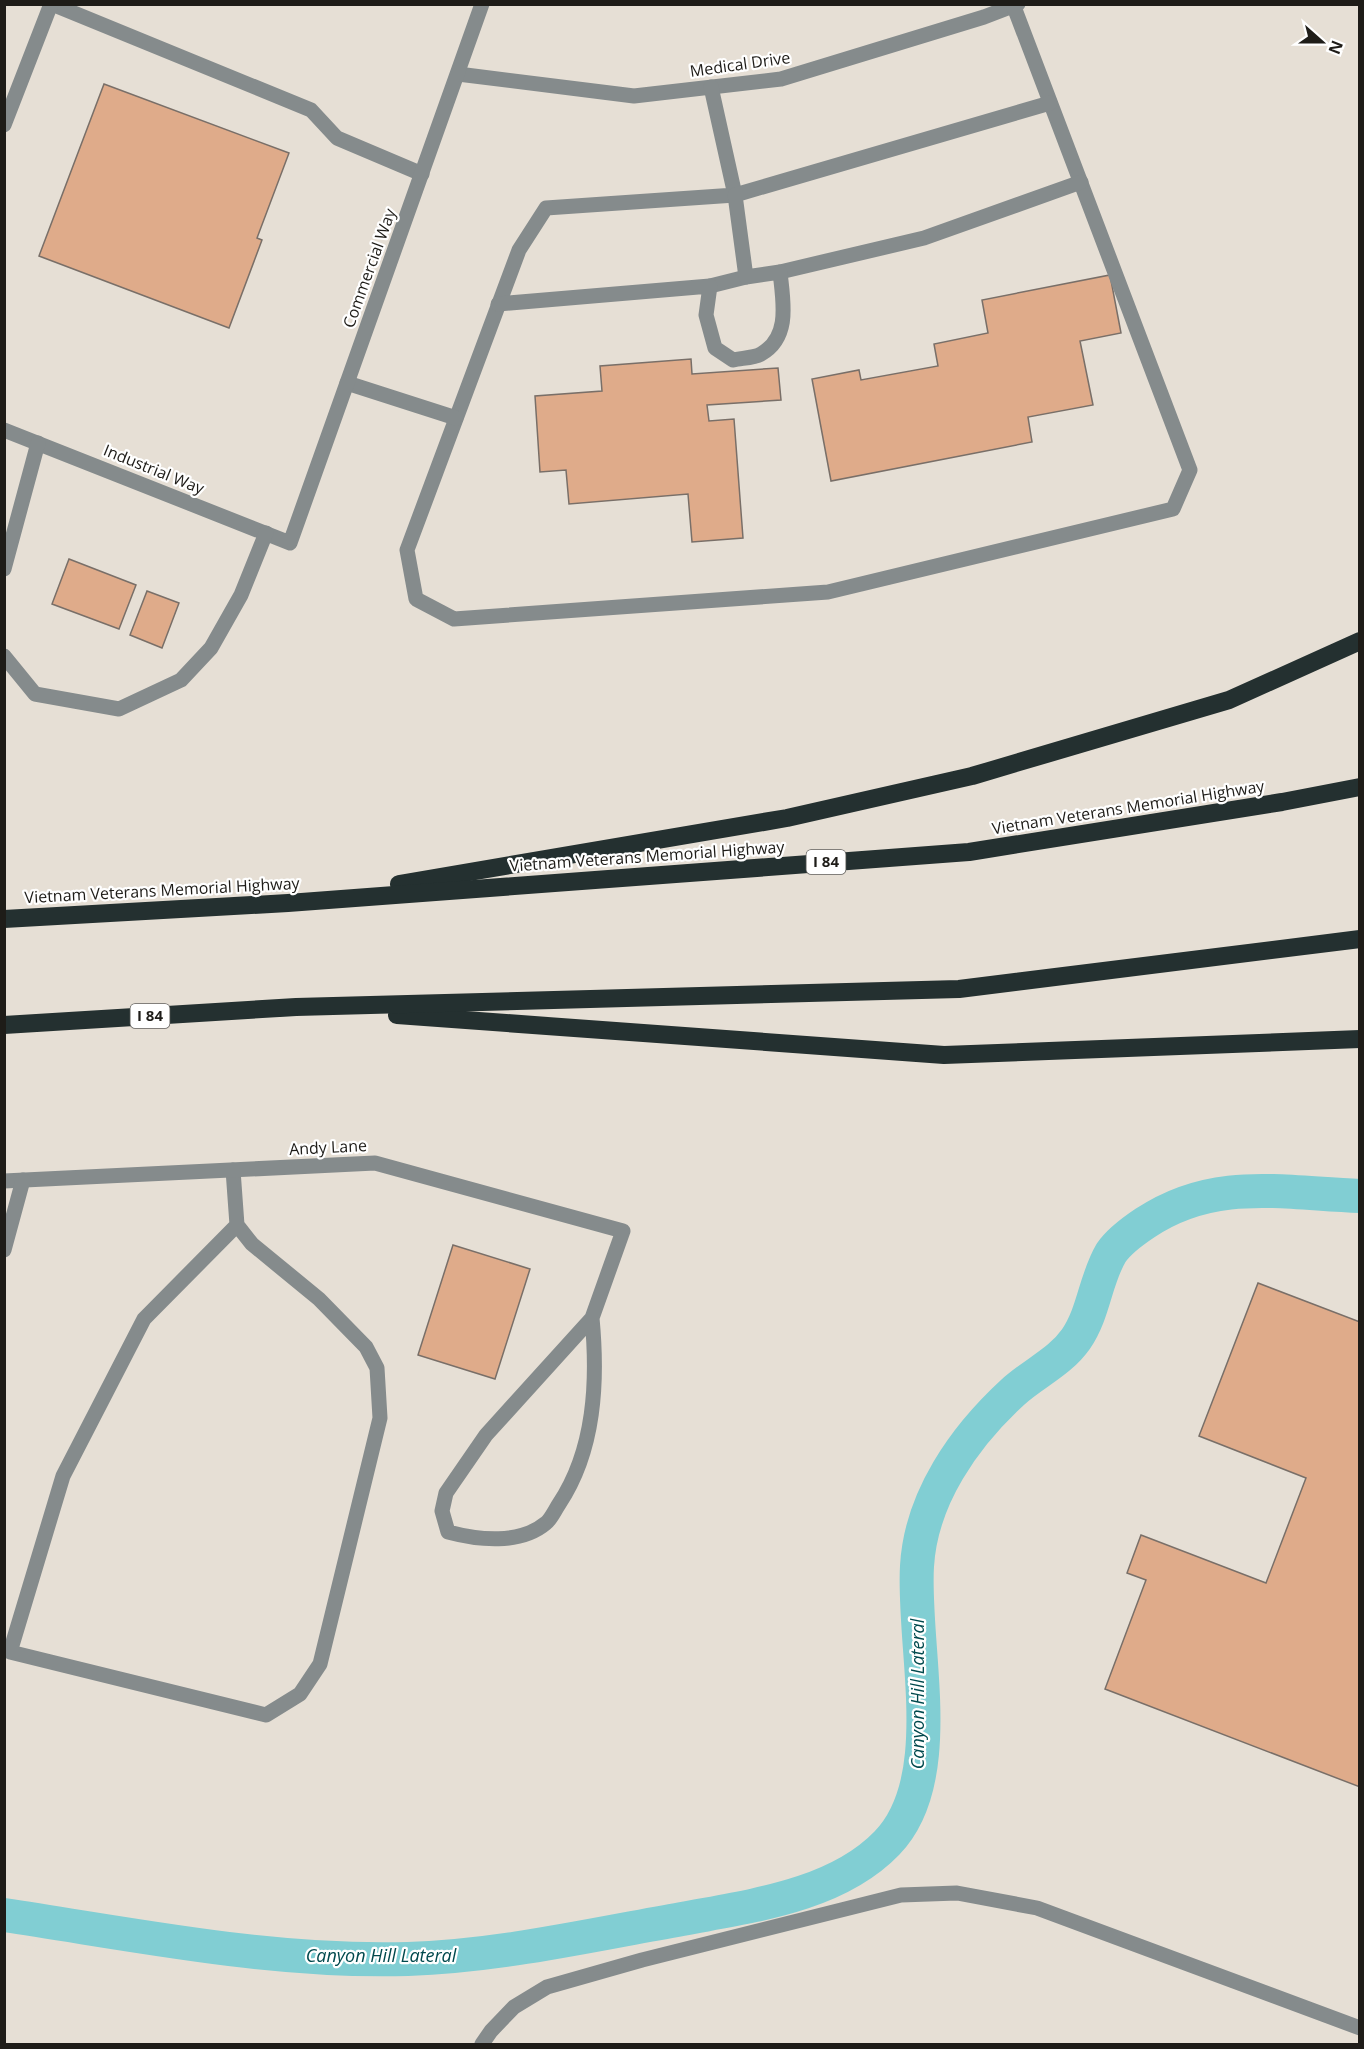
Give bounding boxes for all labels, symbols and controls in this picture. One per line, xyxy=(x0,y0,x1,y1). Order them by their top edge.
north arrow xyxy=(1292,12,1352,72)
text: N xyxy=(1323,37,1349,57)
street label: Medical Drive xyxy=(688,46,792,82)
street label: Commercial Way xyxy=(337,204,401,331)
street label: Industrial Way xyxy=(100,439,208,500)
street label: Vietnam Veterans Memorial Highway xyxy=(990,774,1267,839)
street label: Vietnam Veterans Memorial Highway xyxy=(509,835,786,877)
road number: I 84 xyxy=(806,850,846,874)
street label: Vietnam Veterans Memorial Highway xyxy=(24,872,301,908)
road number: I 84 xyxy=(130,1004,170,1028)
street label: Andy Lane xyxy=(289,1134,367,1160)
water label: Canyon Hill Lateral xyxy=(905,1618,929,1769)
water label: Canyon Hill Lateral xyxy=(306,1943,457,1967)

